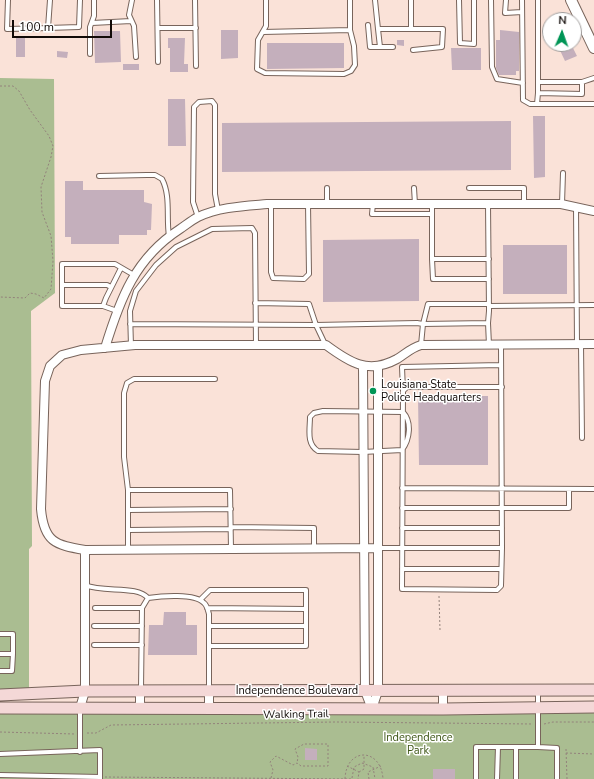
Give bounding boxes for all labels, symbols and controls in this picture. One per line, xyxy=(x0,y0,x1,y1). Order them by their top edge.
scale bar xyxy=(14,12,114,38)
north arrow xyxy=(542,12,582,52)
text: N xyxy=(558,13,567,28)
text: 100 m xyxy=(19,19,54,35)
place label: Louisiana State Police Headquarters xyxy=(381,378,481,404)
marker: Louisiana State Police Headquarters xyxy=(368,386,378,396)
street label: Independence Boulevard xyxy=(236,684,358,698)
street label: Walking Trail xyxy=(263,708,329,722)
park label: Independence Park xyxy=(383,731,453,757)

